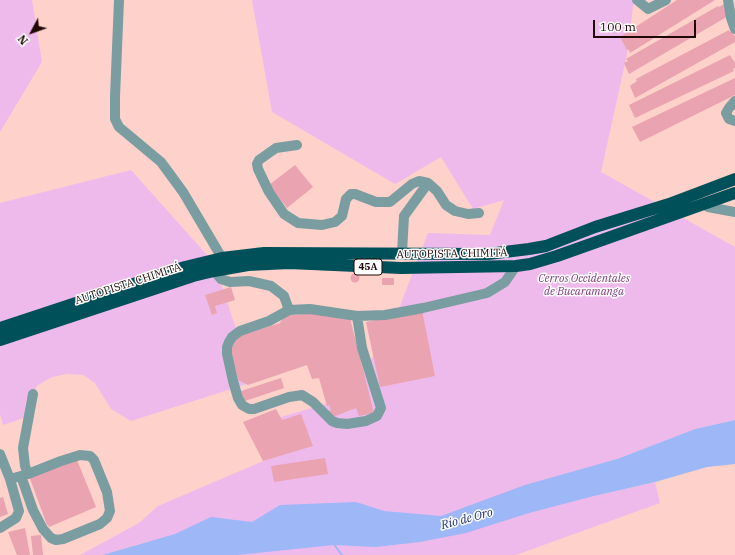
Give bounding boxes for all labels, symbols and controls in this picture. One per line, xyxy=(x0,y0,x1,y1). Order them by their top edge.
north arrow xyxy=(12,12,52,52)
scale bar xyxy=(595,12,698,38)
text: 100 m xyxy=(600,19,636,34)
text: N xyxy=(15,32,31,48)
street label: AUTOPISTA CHIMITÁ xyxy=(396,246,508,262)
road number: 45A xyxy=(354,259,382,275)
street label: AUTOPISTA CHIMITÁ xyxy=(73,261,183,307)
park label: Cerros Occidentales de Bucaramanga xyxy=(538,272,630,298)
water label: Río de Oro xyxy=(439,505,495,533)

